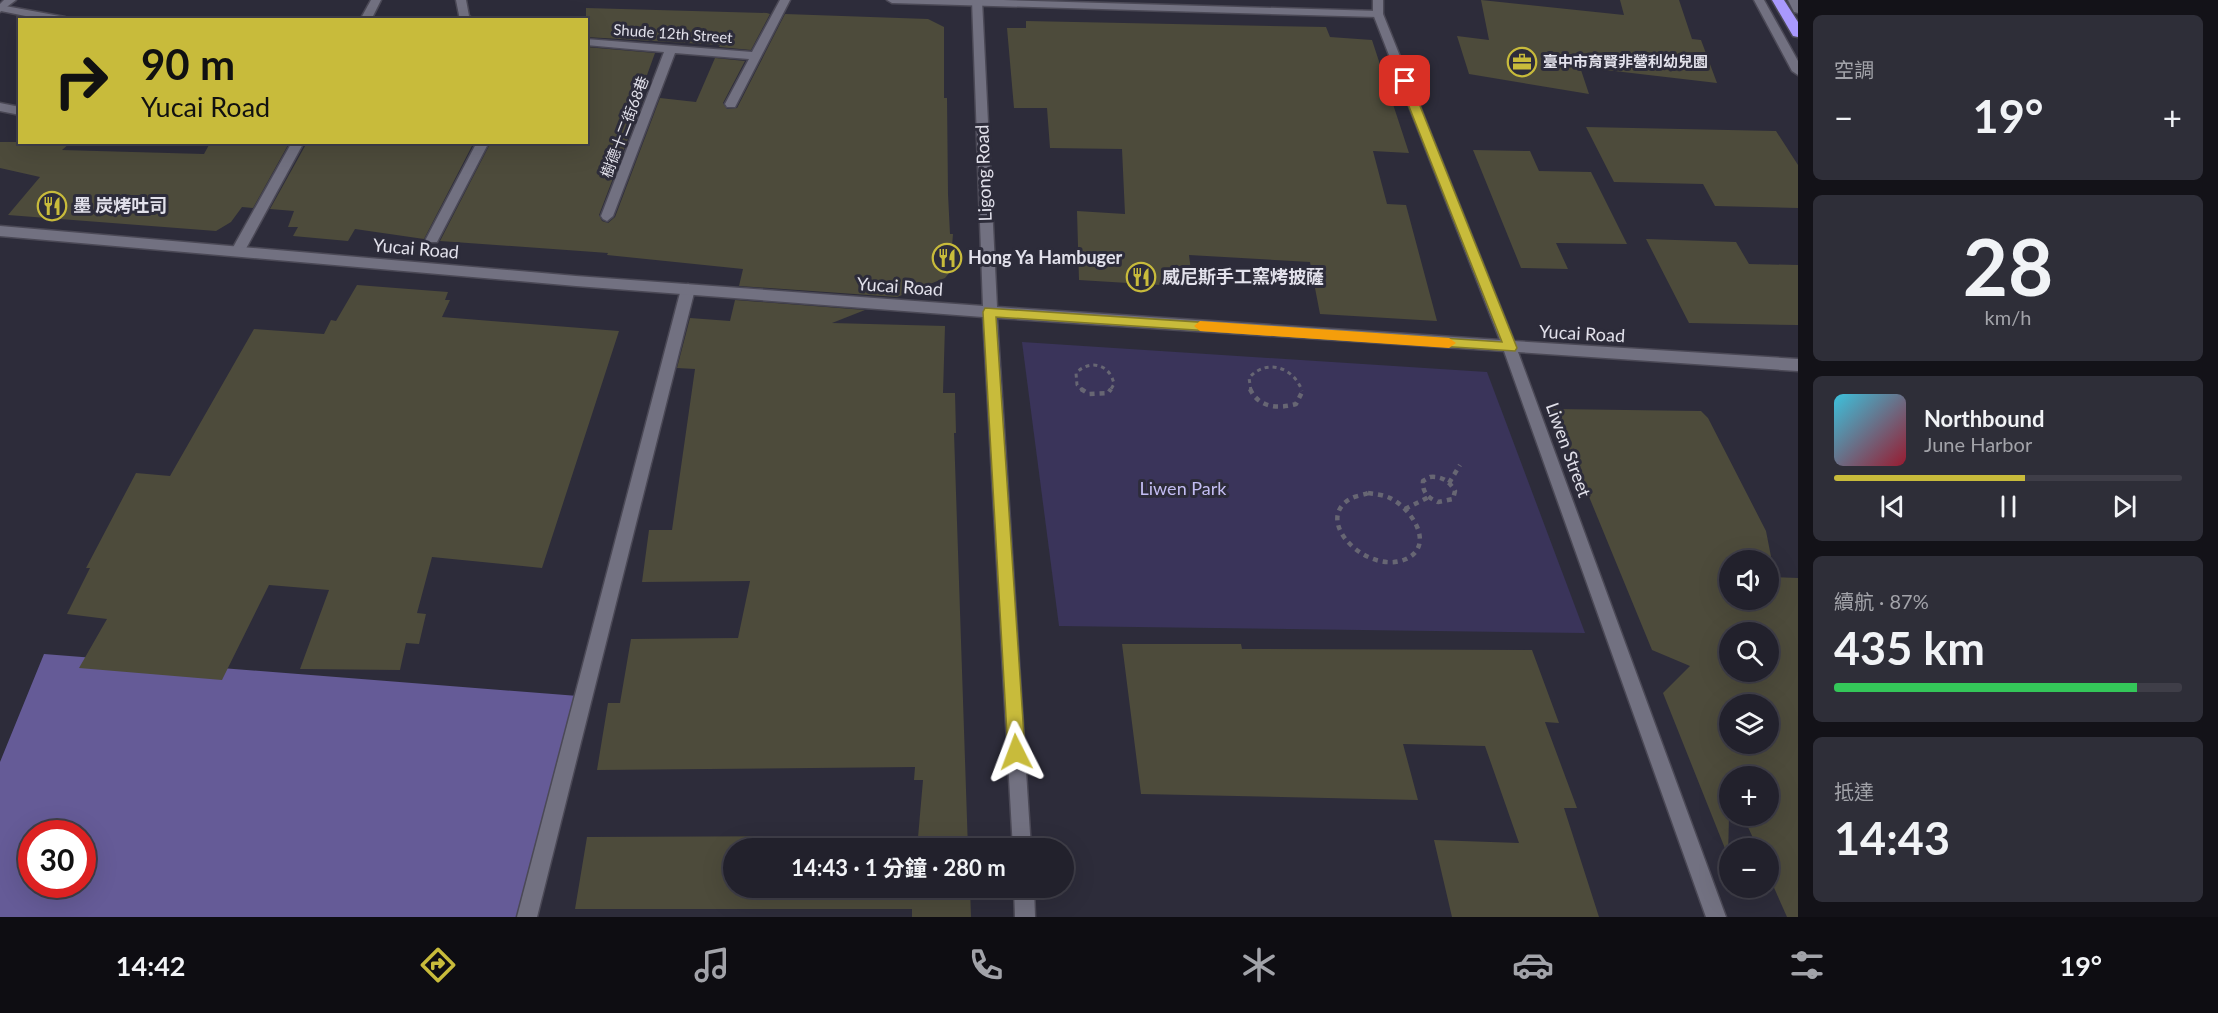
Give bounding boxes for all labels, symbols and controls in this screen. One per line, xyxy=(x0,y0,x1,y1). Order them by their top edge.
street label: Shude 12th Street xyxy=(613,20,734,46)
text: 90 m xyxy=(141,39,235,89)
icon: right xyxy=(42,42,120,120)
office icon: 臺中市育賢非營利幼兒園 xyxy=(1506,46,1538,78)
place label: 臺中市育賢非營利幼兒園 xyxy=(1543,52,1708,70)
pin xyxy=(1379,55,1430,106)
text: 空調 xyxy=(1834,57,1874,81)
icon: arrive xyxy=(1388,64,1421,97)
street label: 樹德十二街68巷 xyxy=(596,73,652,180)
text: 19° xyxy=(1973,89,2043,143)
text: Yucai Road xyxy=(141,90,270,123)
text: − xyxy=(1834,97,1853,137)
text: + xyxy=(2163,97,2182,137)
street label: Ligong Road xyxy=(970,124,996,222)
restaurant icon: 墨 炭烤吐司 xyxy=(36,190,68,222)
place label: 墨 炭烤吐司 xyxy=(73,194,167,216)
text: 28 xyxy=(1963,219,2053,313)
street label: Yucai Road xyxy=(372,233,460,263)
restaurant icon: Hong Ya Hambuger xyxy=(931,242,963,274)
place label: Hong Ya Hambuger xyxy=(968,246,1123,268)
restaurant icon: 威尼斯手工窯烤披薩 xyxy=(1125,261,1157,293)
place label: 威尼斯手工窯烤披薩 xyxy=(1162,265,1324,287)
street label: Yucai Road xyxy=(856,272,944,300)
text: km/h xyxy=(1985,305,2031,329)
street label: Yucai Road xyxy=(1538,320,1626,346)
street label: Liwen Street xyxy=(1542,399,1596,501)
text: Northbound xyxy=(1924,405,2044,432)
text: June Harbor xyxy=(1924,432,2032,456)
park label: Liwen Park xyxy=(1140,477,1227,499)
icon: previous xyxy=(1876,490,1909,523)
icon: pause xyxy=(1992,490,2025,523)
icon: next xyxy=(2108,490,2141,523)
map controls xyxy=(1719,550,1779,898)
button: sound xyxy=(1719,550,1779,610)
text: 續航 · 87% xyxy=(1834,589,1929,613)
text: 435 km xyxy=(1834,621,1985,675)
button: search xyxy=(1719,622,1779,682)
button: layers xyxy=(1719,694,1779,754)
position arrow xyxy=(984,720,1048,784)
button: + xyxy=(1719,766,1779,826)
text: 抵達 xyxy=(1834,779,1874,803)
text: 14:43 xyxy=(1834,811,1950,865)
speed limit sign: 30 xyxy=(18,820,96,898)
button: − xyxy=(1719,838,1779,898)
text: 14:43 · 1 分鐘 · 280 m xyxy=(791,854,1006,881)
icon: directions xyxy=(417,944,459,986)
icon: music xyxy=(691,944,733,986)
icon: phone xyxy=(965,944,1007,986)
icon: climate xyxy=(1238,944,1280,986)
icon: car xyxy=(1512,944,1554,986)
icon: filters xyxy=(1786,944,1828,986)
text: 14:42 xyxy=(116,949,185,982)
text: 19° xyxy=(2059,949,2102,982)

